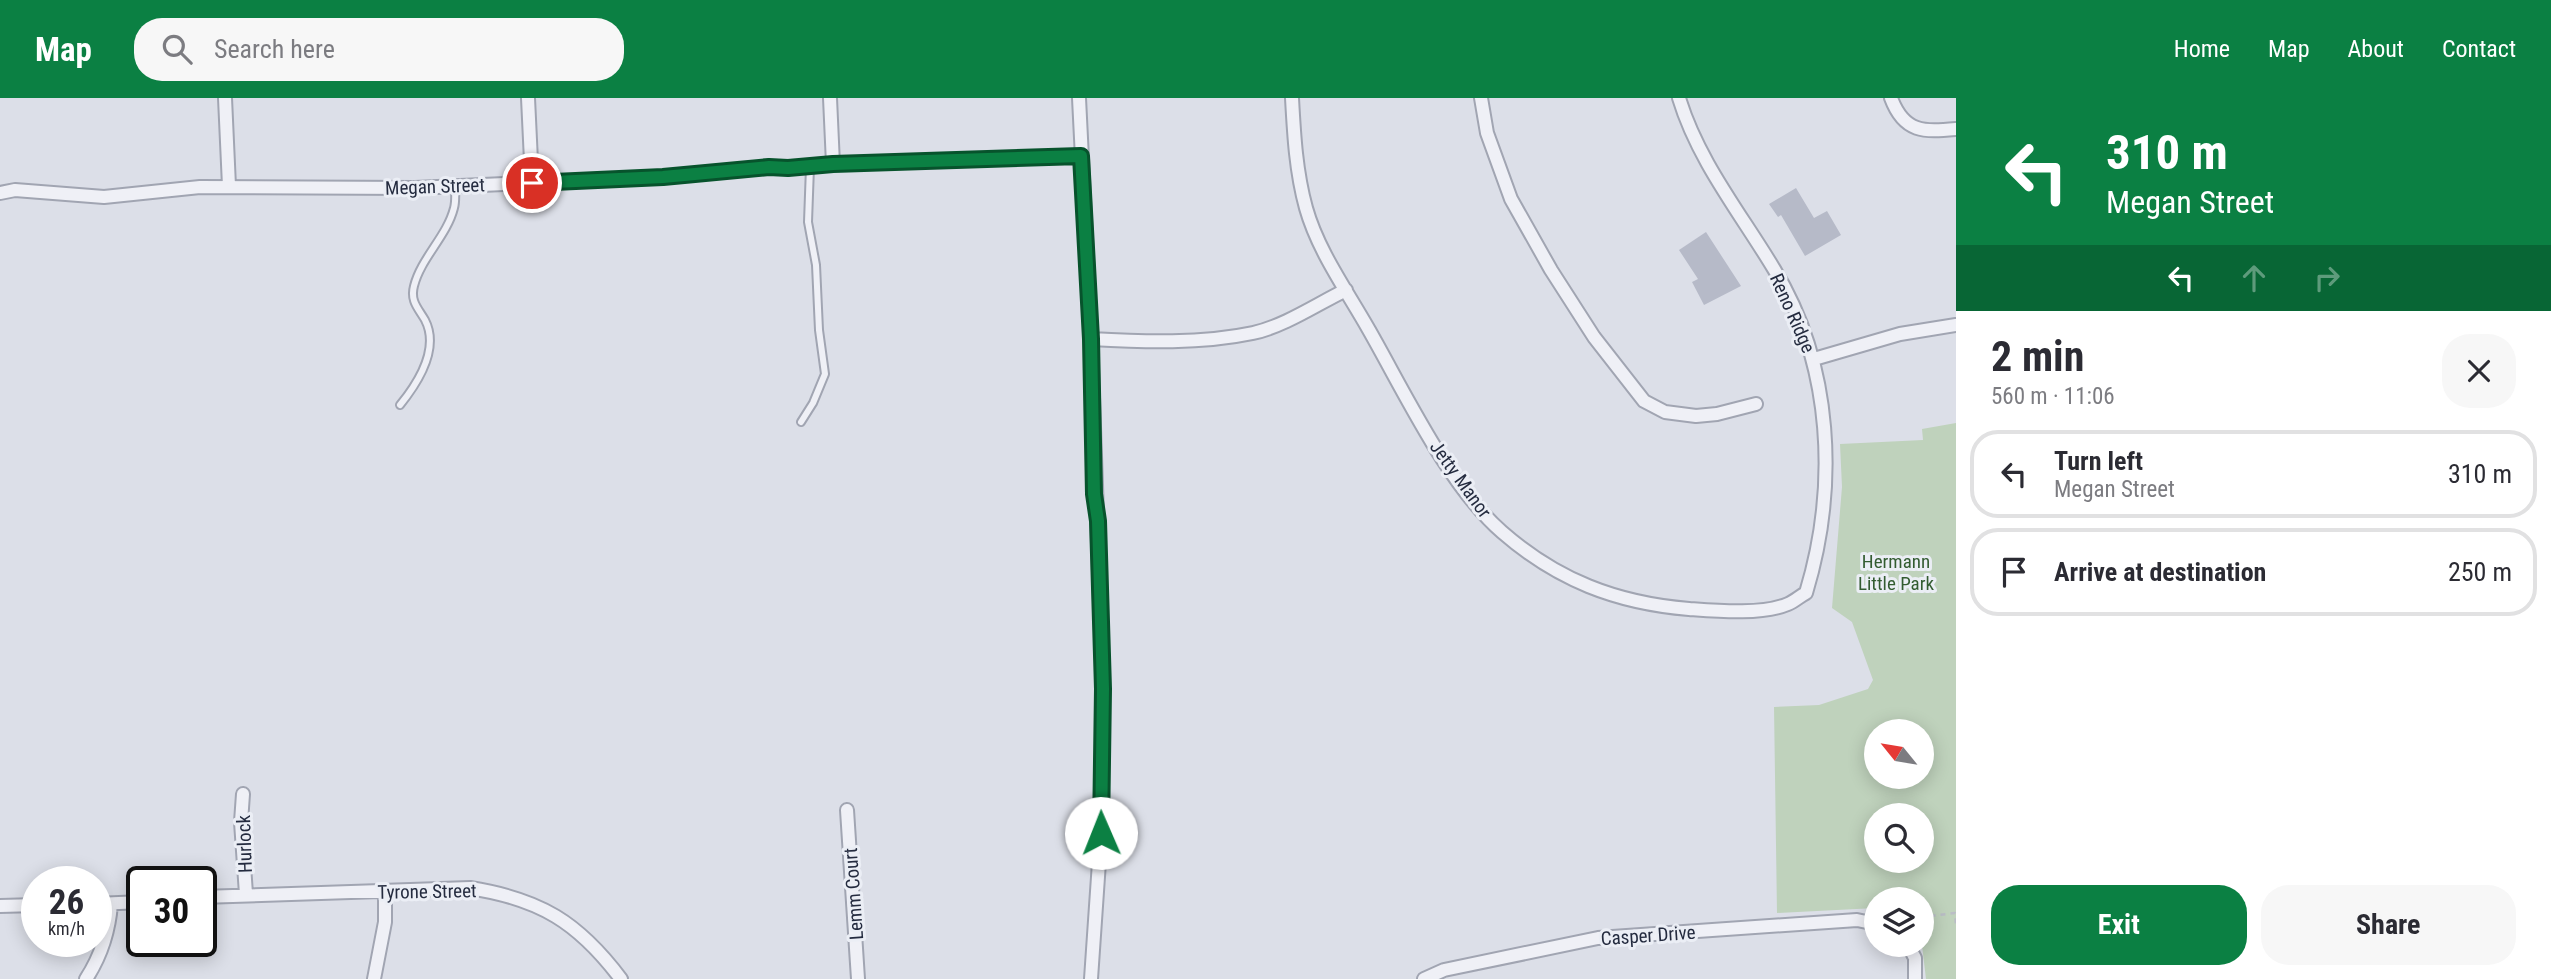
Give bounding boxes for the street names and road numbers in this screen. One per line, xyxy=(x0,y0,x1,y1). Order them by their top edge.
street label: Megan Street xyxy=(385,173,485,200)
street label: Reno Ridge xyxy=(1765,270,1820,356)
street label: Jetty Manor xyxy=(1425,436,1496,522)
street label: Hurlock xyxy=(232,814,257,873)
street label: Lemm Court xyxy=(839,847,868,941)
street label: Tyrone Street xyxy=(377,879,477,904)
street label: Casper Drive xyxy=(1600,921,1696,950)

